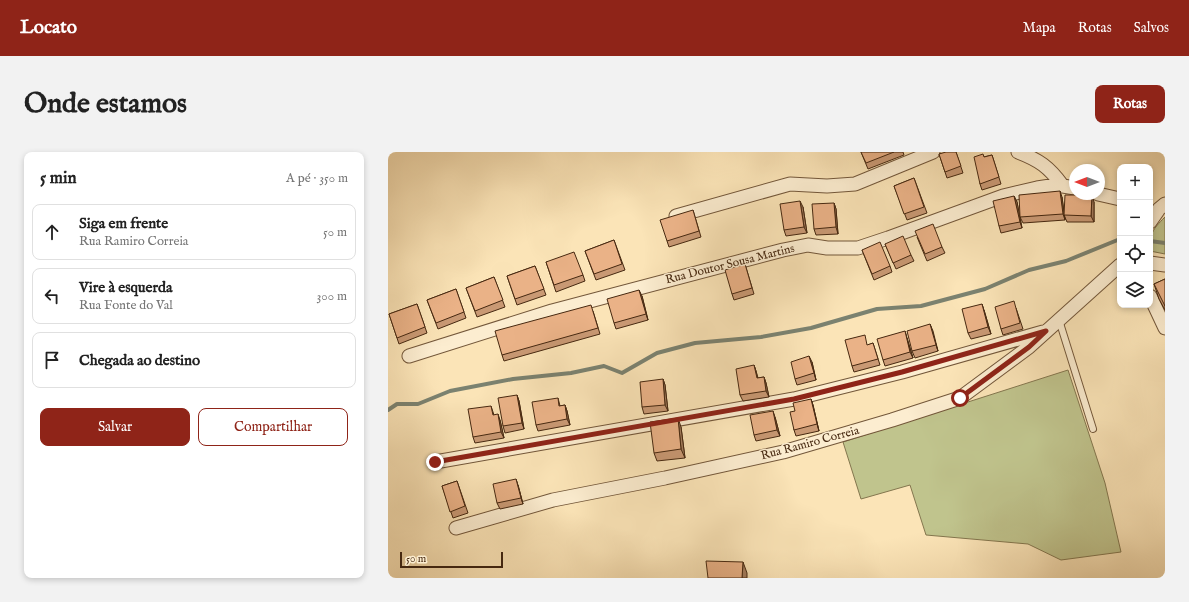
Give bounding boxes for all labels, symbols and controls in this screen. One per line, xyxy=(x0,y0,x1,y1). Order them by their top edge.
text: Locato xyxy=(20,16,77,40)
text: Mapa xyxy=(1023,19,1056,37)
text: Rotas xyxy=(1078,19,1112,37)
text: Salvos xyxy=(1134,19,1169,37)
button: Rotas xyxy=(1095,85,1165,123)
text: Onde estamos xyxy=(24,87,187,122)
north arrow xyxy=(1069,164,1105,200)
map controls xyxy=(1117,164,1153,308)
button: + xyxy=(1117,164,1153,200)
text: 5 min xyxy=(40,168,77,189)
text: A pé · 350 m xyxy=(286,170,348,187)
button: − xyxy=(1117,200,1153,236)
text: Siga em frente xyxy=(79,214,168,233)
icon: ahead xyxy=(41,221,63,243)
text: 50 m xyxy=(323,224,347,241)
text: Rua Ramiro Correia xyxy=(79,233,188,250)
button: locate xyxy=(1117,236,1153,272)
street label: Rua Doutor Sousa Martins xyxy=(664,241,796,287)
button: layers xyxy=(1117,272,1153,308)
text: Vire à esquerda xyxy=(79,278,172,297)
icon: left xyxy=(41,285,63,307)
text: 300 m xyxy=(316,288,347,305)
text: Rua Fonte do Val xyxy=(79,297,173,314)
icon: arrive xyxy=(41,349,63,371)
text: Chegada ao destino xyxy=(79,351,200,370)
route start xyxy=(951,389,969,407)
button: Salvar xyxy=(40,408,190,446)
button: Compartilhar xyxy=(198,408,348,446)
street label: Rua Ramiro Correia xyxy=(759,422,862,463)
route end xyxy=(426,453,444,471)
scale bar xyxy=(400,550,503,569)
text: 50 m xyxy=(406,552,426,566)

